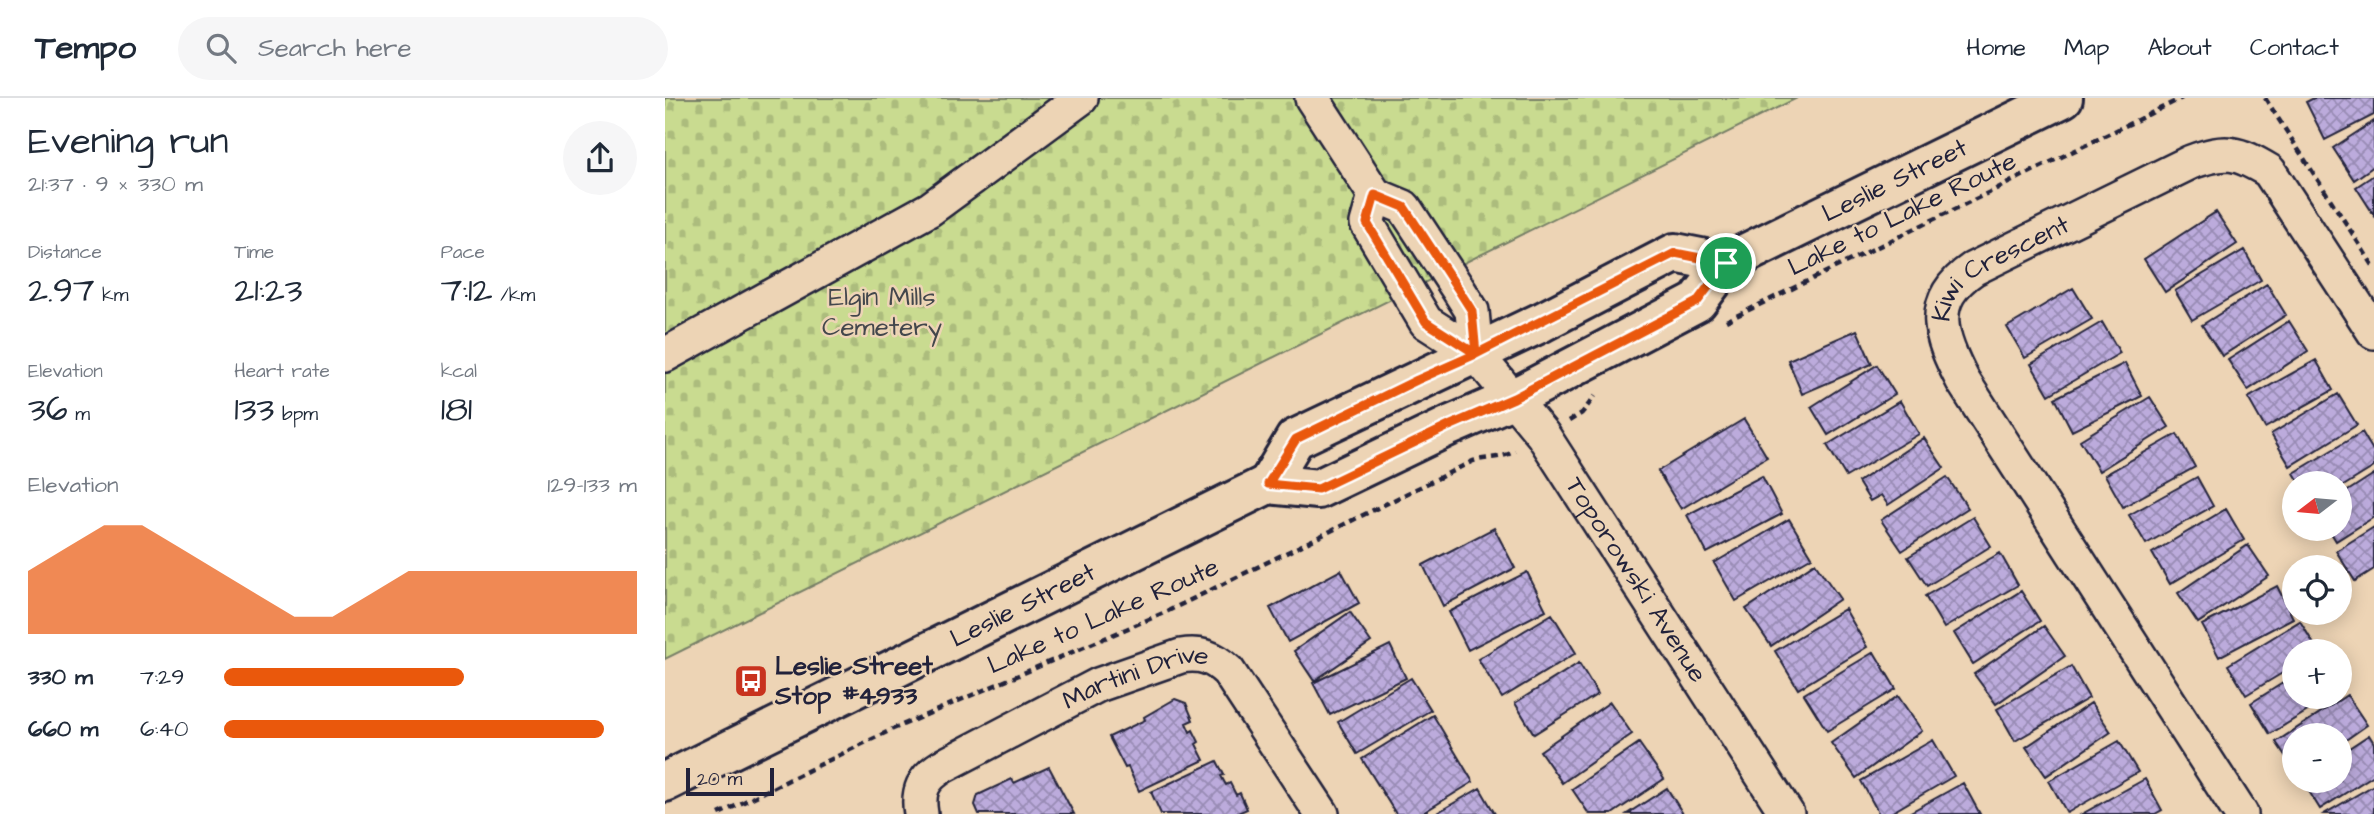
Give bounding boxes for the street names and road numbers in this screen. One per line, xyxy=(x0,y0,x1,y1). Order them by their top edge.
street label: Leslie Street xyxy=(1816,129,1974,231)
street label: Lake to Lake Route xyxy=(1782,143,2022,285)
street label: Kiwi Crescent xyxy=(1923,206,2076,323)
street label: Toporowski Avenue xyxy=(1557,470,1716,689)
street label: Lake to Lake Route xyxy=(982,549,1224,683)
street label: Leslie Street xyxy=(944,554,1102,656)
street label: Martini Drive xyxy=(1056,637,1212,719)

